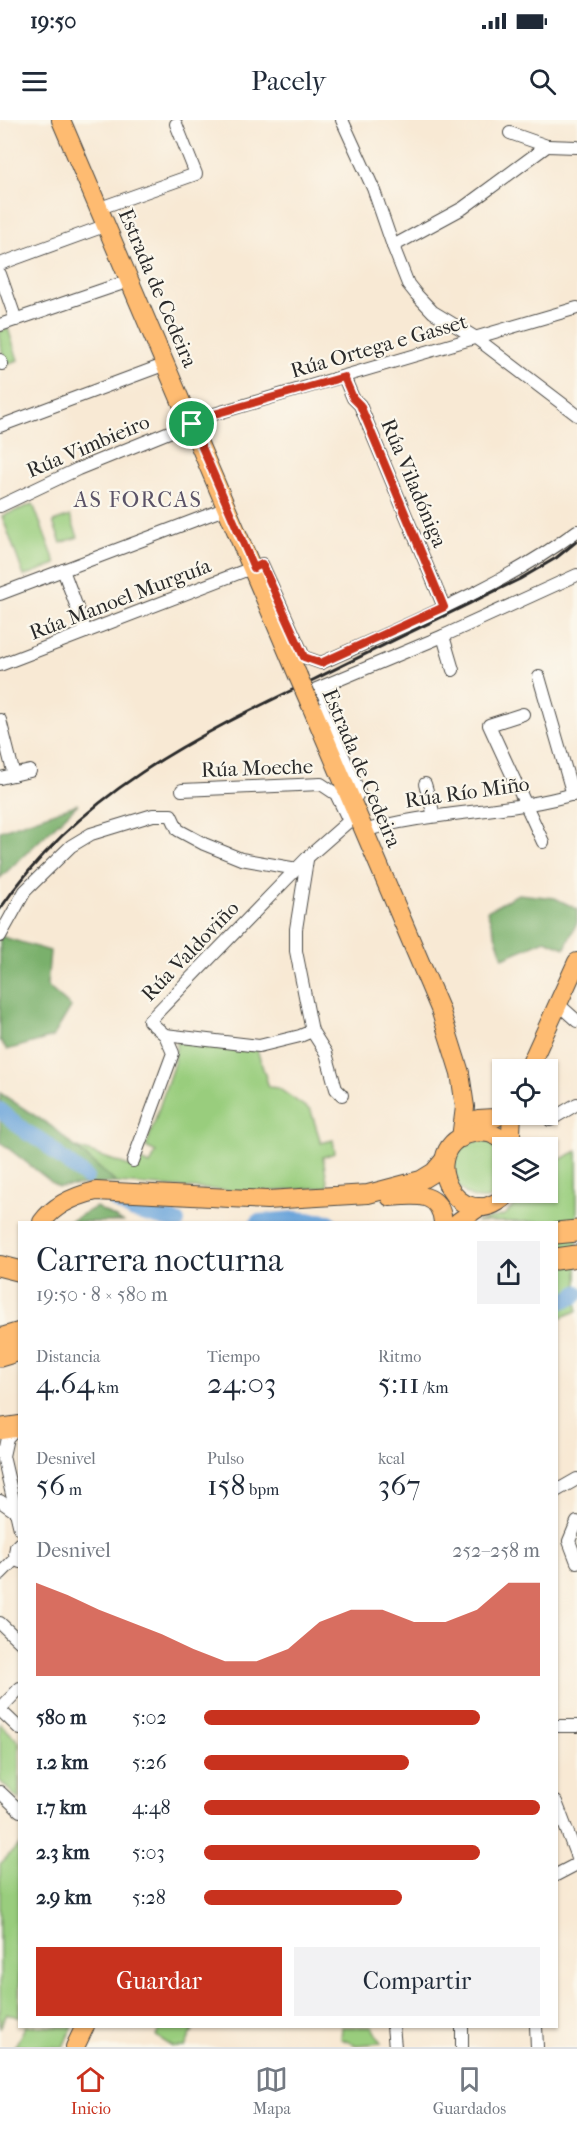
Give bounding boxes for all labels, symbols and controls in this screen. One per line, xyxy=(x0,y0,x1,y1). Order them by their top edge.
text: 19:50 xyxy=(30,8,76,34)
icon: menu xyxy=(18,65,51,98)
text: Pacely xyxy=(251,65,326,97)
icon: search xyxy=(526,65,559,98)
street label: Estrada de Cedeira xyxy=(114,205,202,371)
street label: Rúa Ortega e Gasset xyxy=(288,309,471,383)
pin xyxy=(166,398,217,449)
icon: arrive xyxy=(175,407,208,440)
street label: Rúa Vimbieiro xyxy=(23,409,153,483)
street label: Rúa Viladóniga xyxy=(376,415,452,551)
district label: AS FORCAS xyxy=(73,487,202,513)
street label: Rúa Manoel Murguía xyxy=(26,553,214,645)
street label: Estrada de Cedeira xyxy=(318,685,406,851)
street label: Rúa Moeche xyxy=(200,754,314,782)
street label: Rúa Río Miño xyxy=(403,771,531,813)
street label: Rúa Valdoviño xyxy=(136,896,244,1006)
map controls xyxy=(492,1059,558,1203)
button: locate xyxy=(492,1059,558,1125)
button: layers xyxy=(492,1137,558,1203)
text: Carrera nocturna xyxy=(36,1241,283,1280)
button: share xyxy=(477,1241,540,1304)
text: 19:50 · 8 × 580 m xyxy=(36,1283,168,1306)
text: Distancia xyxy=(36,1347,100,1366)
text: Tiempo xyxy=(207,1347,260,1366)
text: Ritmo xyxy=(378,1347,421,1366)
text: 4.64 xyxy=(36,1366,94,1401)
text: 24:03 xyxy=(207,1366,276,1401)
text: 5:11 xyxy=(378,1366,420,1401)
text: km xyxy=(94,1378,119,1397)
text: /km xyxy=(420,1378,449,1397)
text: Desnivel xyxy=(36,1449,96,1468)
text: Pulso xyxy=(207,1449,244,1468)
text: kcal xyxy=(378,1449,405,1468)
text: 56 xyxy=(36,1468,65,1503)
text: 158 xyxy=(207,1468,246,1503)
text: 367 xyxy=(378,1468,421,1503)
text: m xyxy=(65,1480,82,1499)
text: bpm xyxy=(246,1480,279,1499)
text: Desnivel xyxy=(36,1539,111,1562)
text: 252–258 m xyxy=(452,1539,540,1562)
text: 580 m xyxy=(36,1706,87,1729)
text: 5:02 xyxy=(132,1706,167,1729)
text: 1.2 km xyxy=(36,1751,89,1774)
text: 5:26 xyxy=(132,1751,167,1774)
text: 1.7 km xyxy=(36,1796,87,1819)
text: 4:48 xyxy=(132,1796,171,1819)
text: 2.3 km xyxy=(36,1841,90,1864)
text: 5:03 xyxy=(132,1841,165,1864)
text: 2.9 km xyxy=(36,1886,92,1909)
text: 5:28 xyxy=(132,1886,166,1909)
button: Guardar xyxy=(36,1947,282,2016)
button: Compartir xyxy=(294,1947,540,2016)
tab: Inicio xyxy=(71,2063,111,2118)
tab: Mapa xyxy=(253,2063,291,2118)
tab: Guardados xyxy=(433,2063,506,2118)

